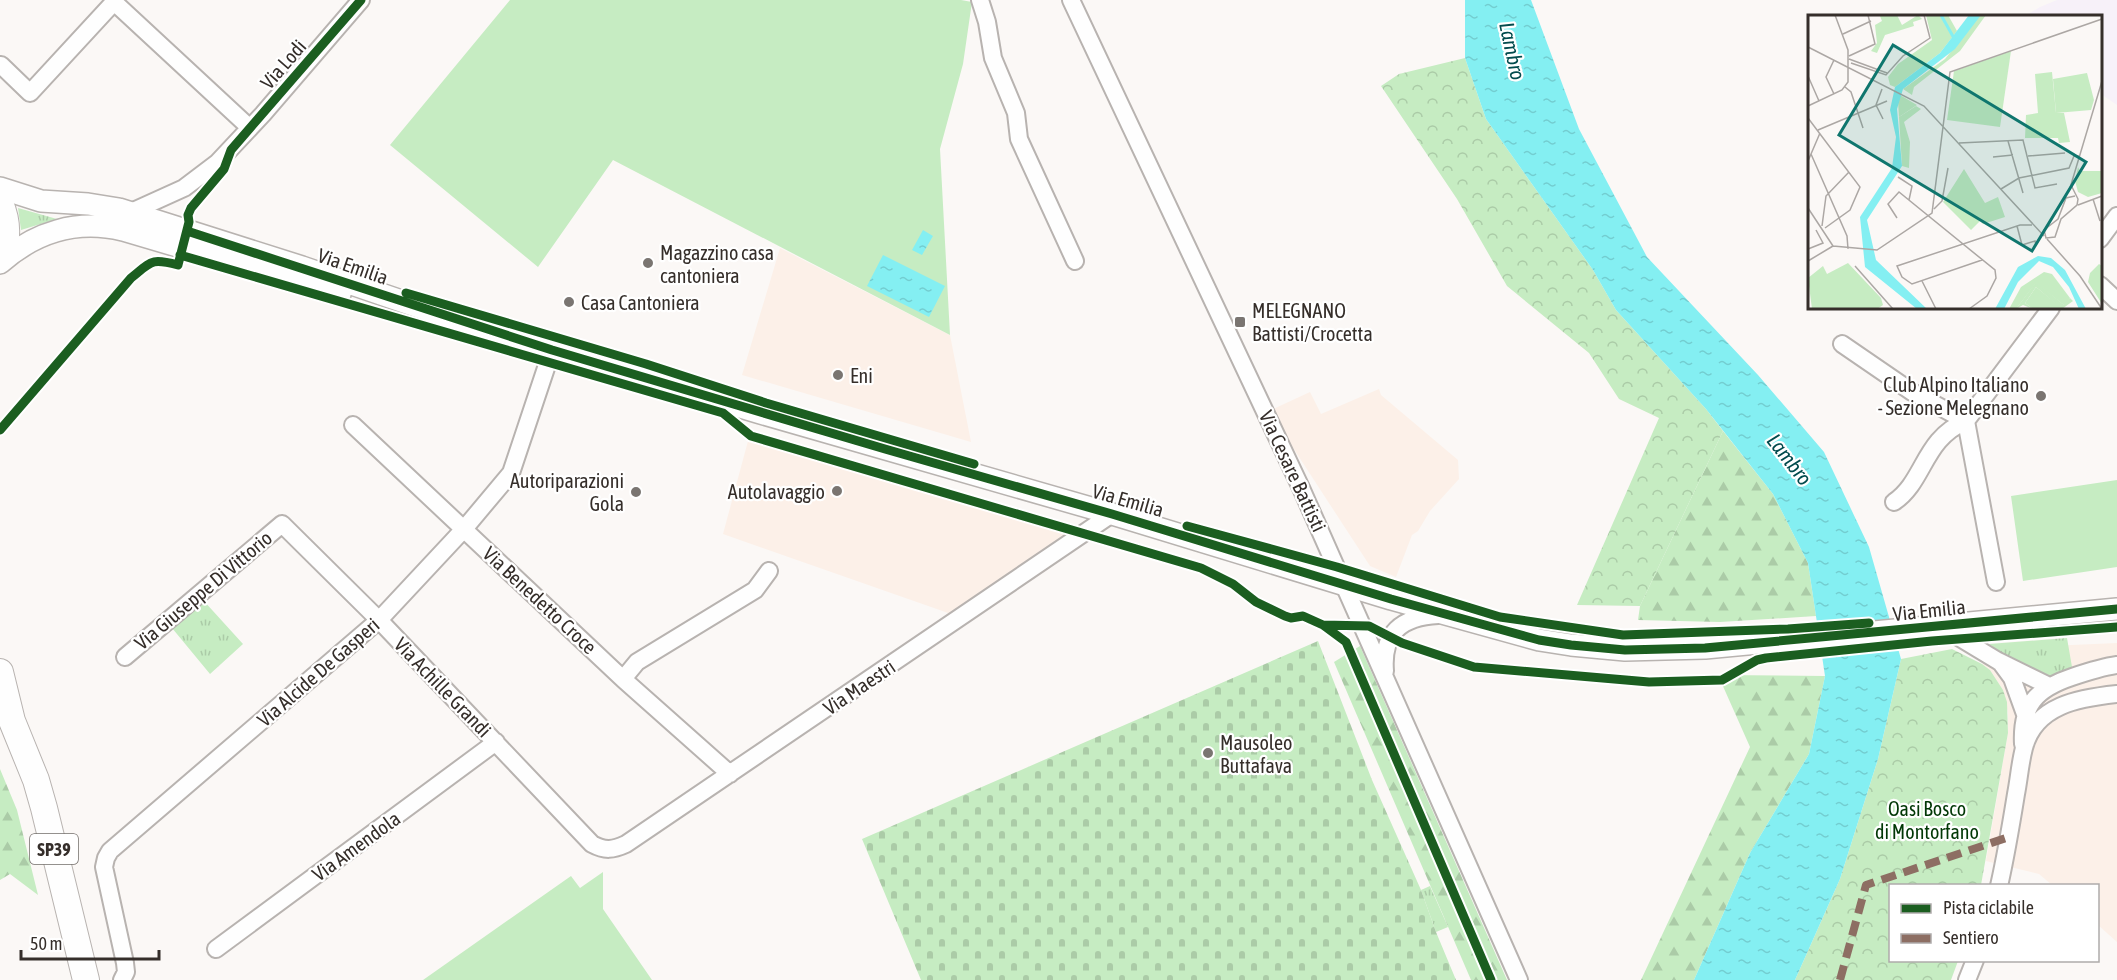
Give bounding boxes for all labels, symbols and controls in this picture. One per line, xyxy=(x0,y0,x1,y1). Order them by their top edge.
inset map xyxy=(1808,15,2102,309)
water label: Lambro xyxy=(1495,20,1531,82)
street label: Via Lodi xyxy=(255,35,311,93)
place label: Magazzino casa cantoniera xyxy=(660,241,774,287)
street label: Via Emilia xyxy=(315,243,391,289)
marker: Magazzino casa cantoniera xyxy=(641,256,655,270)
place label: Casa Cantoniera xyxy=(581,291,700,314)
marker: Casa Cantoniera xyxy=(562,295,576,309)
place label: MELEGNANO Battisti/Crocetta xyxy=(1252,299,1373,345)
marker: MELEGNANO Battisti/Crocetta xyxy=(1233,315,1247,329)
place label: Eni xyxy=(850,364,873,387)
marker: Eni xyxy=(831,368,845,382)
place label: Club Alpino Italiano - Sezione Melegnano xyxy=(1878,373,2029,419)
marker: Club Alpino Italiano - Sezione Melegnano xyxy=(2034,389,2048,403)
street label: Via Cesare Battisti xyxy=(1255,407,1331,535)
water label: Lambro xyxy=(1763,429,1818,489)
place label: Autoriparazioni Gola xyxy=(510,469,624,515)
street label: Via Emilia xyxy=(1090,479,1166,521)
place label: Autolavaggio xyxy=(728,480,825,503)
marker: Autolavaggio xyxy=(830,484,844,498)
marker: Autoriparazioni Gola xyxy=(629,485,643,499)
street label: Via Giuseppe Di Vittorio xyxy=(130,526,276,654)
street label: Via Benedetto Croce xyxy=(479,542,601,658)
street label: Via Emilia xyxy=(1891,595,1967,625)
street label: Via Alcide De Gasperi xyxy=(252,613,384,731)
street label: Via Achille Grandi xyxy=(390,632,496,742)
street label: Via Maestri xyxy=(819,655,899,719)
place label: Mausoleo Buttafava xyxy=(1220,731,1292,777)
marker: Mausoleo Buttafava xyxy=(1201,746,1215,760)
park label: Oasi Bosco di Montorfano xyxy=(1875,797,1979,843)
street label: Via Amendola xyxy=(308,806,404,886)
road number: SP39 xyxy=(30,834,78,864)
legend xyxy=(1889,884,2099,962)
text: Pista ciclabile xyxy=(1943,897,2034,918)
scale bar xyxy=(21,923,159,961)
text: Sentiero xyxy=(1943,927,1999,948)
text: 50 m xyxy=(30,933,62,954)

